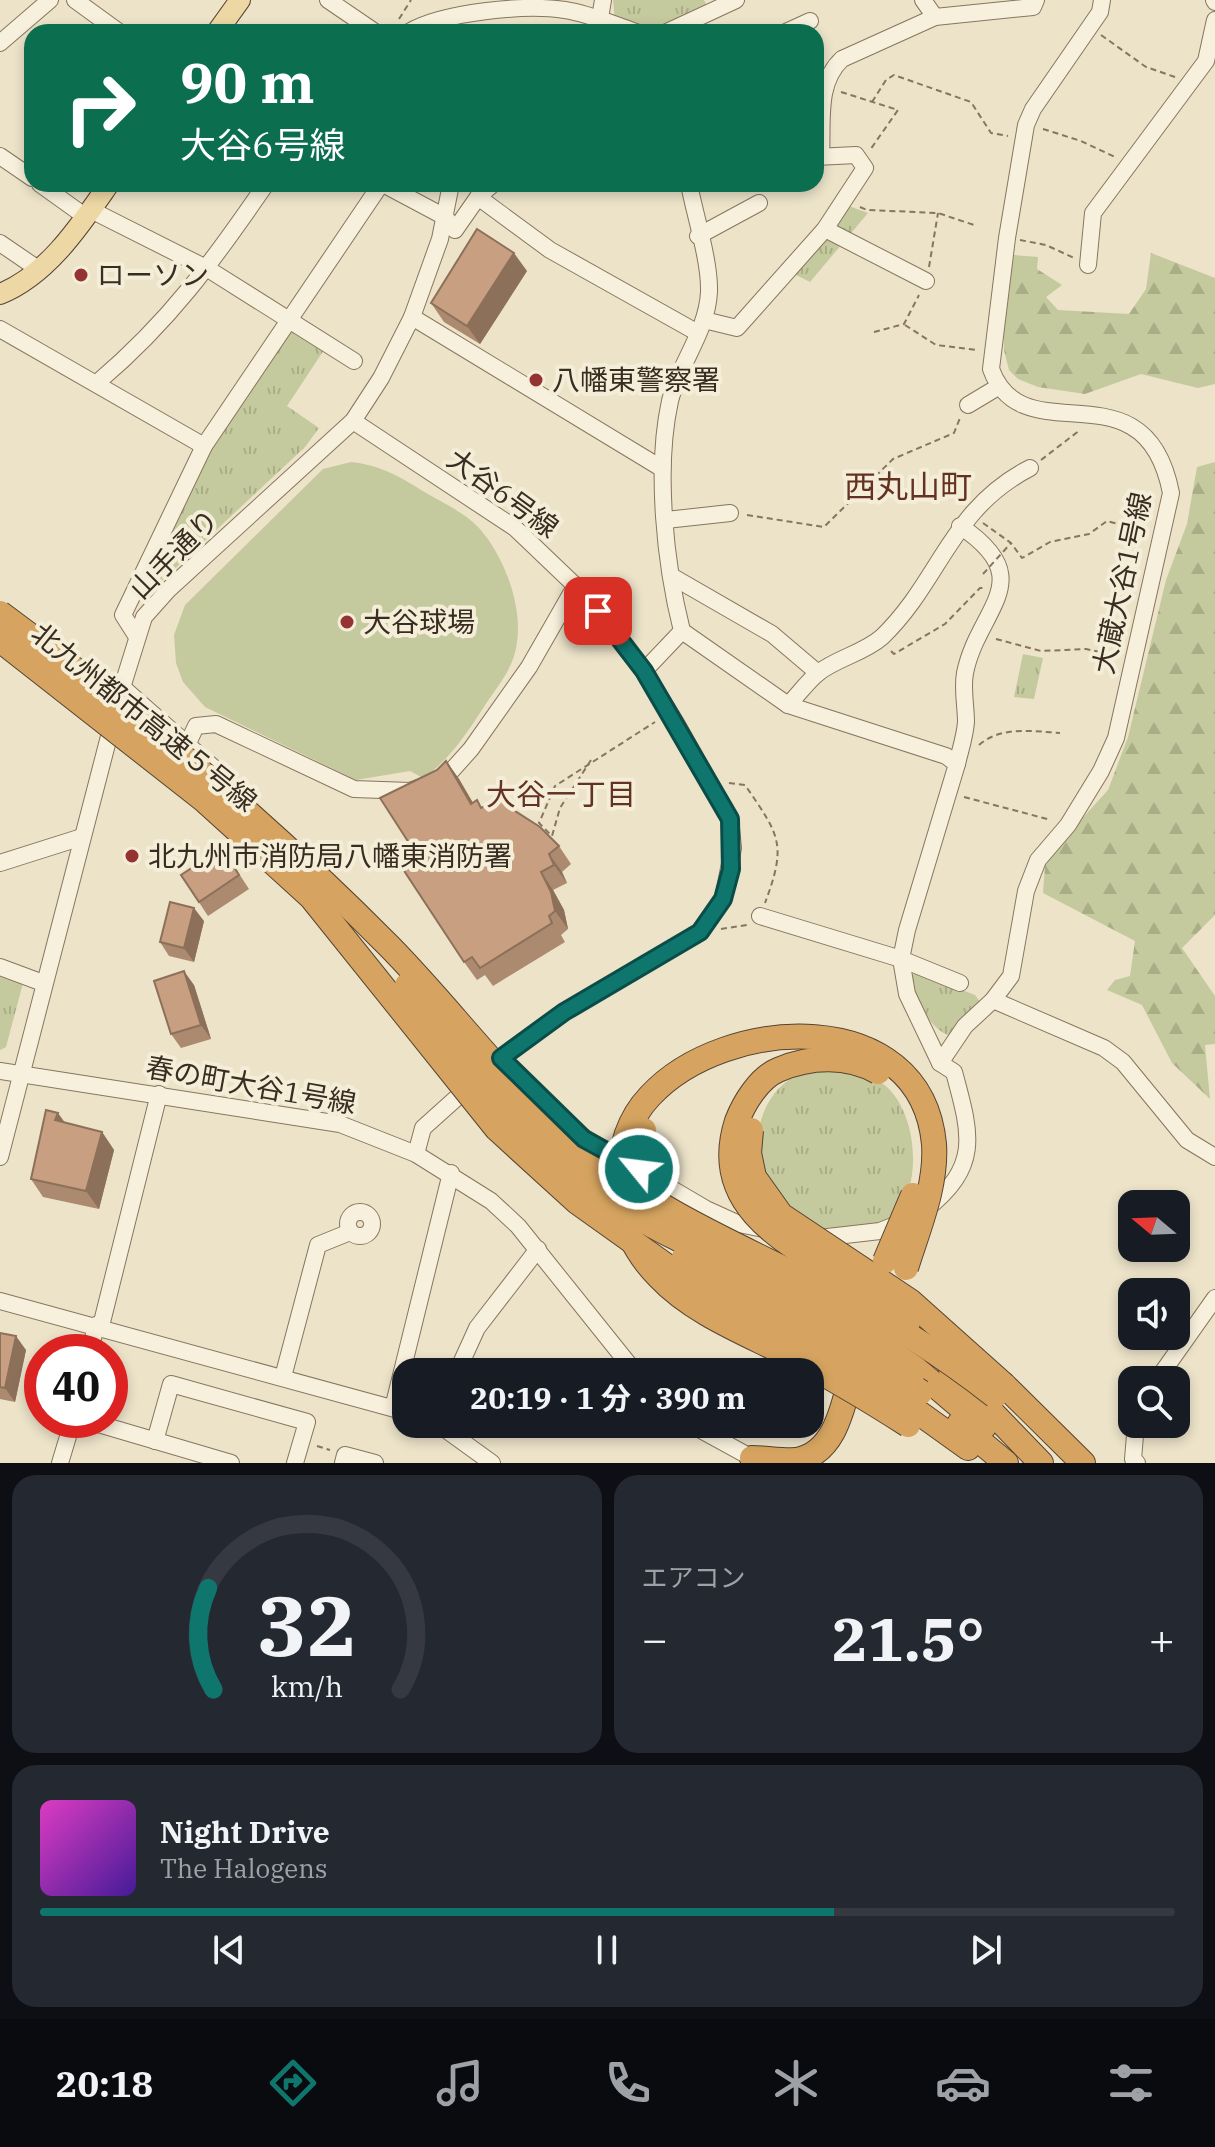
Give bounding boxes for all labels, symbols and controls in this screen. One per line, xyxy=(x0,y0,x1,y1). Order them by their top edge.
text: 90 m xyxy=(180,46,315,118)
icon: right xyxy=(48,56,152,160)
text: 大谷6号線 xyxy=(180,121,346,168)
place label: ローソン xyxy=(97,256,209,293)
marker: ローソン xyxy=(72,266,90,284)
place label: 八幡東警察署 xyxy=(552,361,720,398)
marker: 八幡東警察署 xyxy=(527,371,545,389)
street label: 大谷6号線 xyxy=(440,440,566,545)
district label: 西丸山町 xyxy=(844,465,972,507)
street label: 大蔵大谷1号線 xyxy=(1084,489,1159,677)
street label: 山手通り xyxy=(121,501,226,606)
pin xyxy=(564,577,632,645)
icon: arrive xyxy=(576,589,620,633)
place label: 大谷球場 xyxy=(363,603,475,640)
marker: 大谷球場 xyxy=(338,613,356,631)
street label: 北九州都市高速５号線 xyxy=(24,614,265,819)
district label: 大谷一丁目 xyxy=(486,774,636,813)
place label: 北九州市消防局八幡東消防署 xyxy=(148,837,512,874)
marker: 北九州市消防局八幡東消防署 xyxy=(123,847,141,865)
street label: 春の町大谷1号線 xyxy=(143,1048,359,1121)
position arrow xyxy=(597,1127,681,1211)
north arrow xyxy=(1118,1190,1190,1262)
map controls xyxy=(1118,1190,1190,1438)
button: sound xyxy=(1118,1278,1190,1350)
speed limit sign: 40 xyxy=(24,1334,128,1438)
button: search xyxy=(1118,1366,1190,1438)
text: 20:19 · 1 分 · 390 m xyxy=(470,1378,746,1417)
text: エアコン xyxy=(642,1560,746,1594)
text: 32 xyxy=(257,1571,357,1679)
text: 21.5° xyxy=(832,1599,985,1678)
text: − xyxy=(642,1610,668,1667)
text: + xyxy=(1149,1610,1175,1667)
text: km/h xyxy=(271,1668,343,1705)
text: Night Drive xyxy=(160,1812,330,1851)
text: The Halogens xyxy=(160,1851,328,1885)
icon: previous xyxy=(207,1928,251,1972)
icon: pause xyxy=(585,1928,629,1972)
icon: next xyxy=(964,1928,1008,1972)
icon: directions xyxy=(265,2055,321,2111)
icon: music xyxy=(432,2055,488,2111)
icon: phone xyxy=(600,2055,656,2111)
icon: climate xyxy=(768,2055,824,2111)
icon: car xyxy=(935,2055,991,2111)
icon: filters xyxy=(1103,2055,1159,2111)
text: 20:18 xyxy=(56,2060,153,2107)

